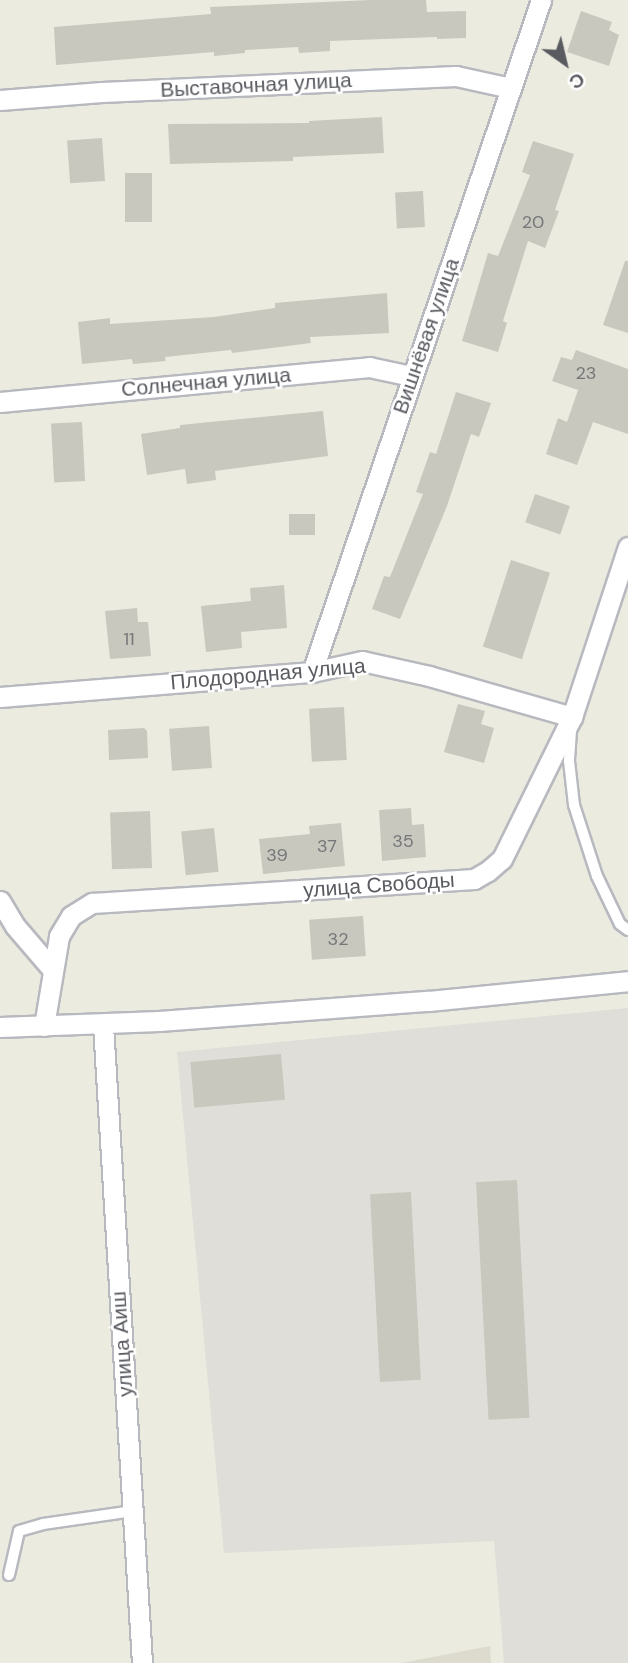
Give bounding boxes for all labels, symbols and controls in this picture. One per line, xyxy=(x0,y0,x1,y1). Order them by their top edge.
north arrow xyxy=(530,28,600,98)
street label: Выставочная улица xyxy=(160,67,352,103)
text: С xyxy=(564,67,590,95)
house number: 20 xyxy=(522,211,544,233)
street label: Вишнёвая улица xyxy=(388,255,464,417)
street label: Солнечная улица xyxy=(120,362,292,402)
house number: 23 xyxy=(575,362,597,384)
house number: 11 xyxy=(123,628,135,650)
street label: Плодородная улица xyxy=(169,653,367,695)
house number: 35 xyxy=(392,830,414,852)
house number: 37 xyxy=(317,835,337,857)
house number: 39 xyxy=(266,844,288,866)
street label: улица Свободы xyxy=(302,867,456,903)
house number: 32 xyxy=(327,928,349,950)
street label: улица Аиш xyxy=(106,1290,138,1398)

